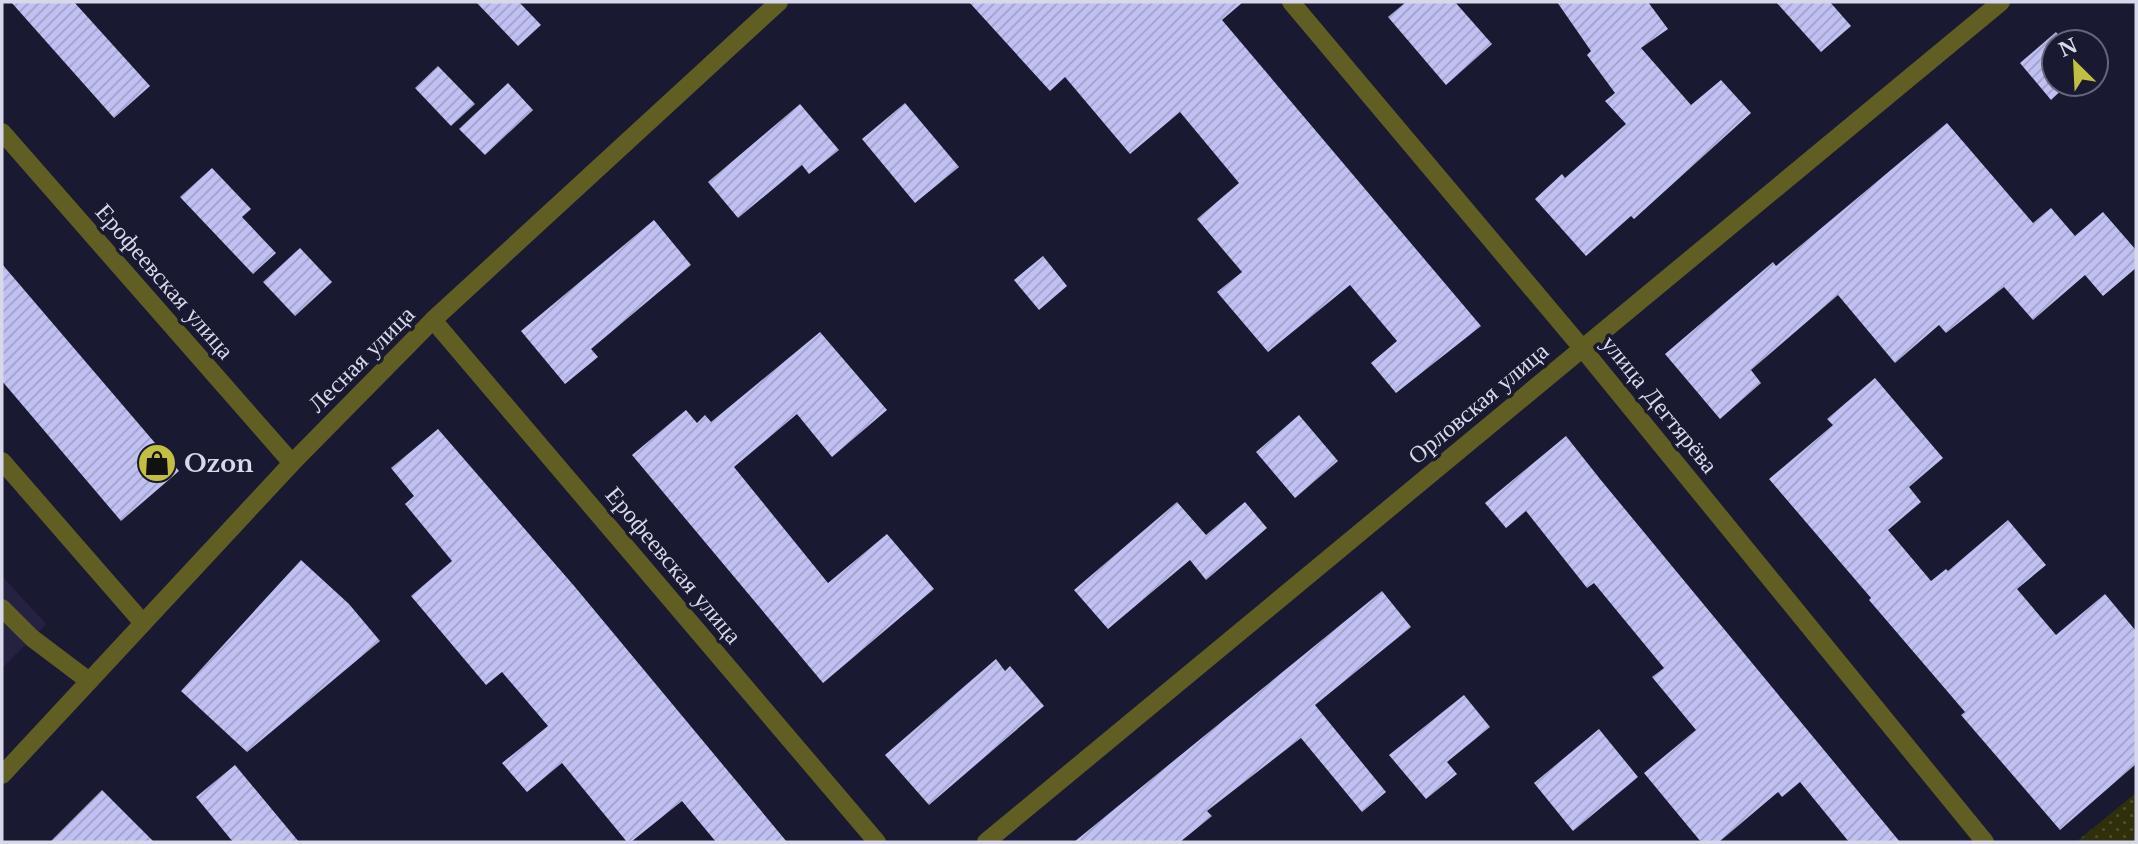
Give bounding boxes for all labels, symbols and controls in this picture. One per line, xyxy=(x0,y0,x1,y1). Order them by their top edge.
north arrow xyxy=(2040,28,2110,98)
text: N xyxy=(2055,34,2081,62)
street label: Ерофеевская улица xyxy=(90,197,241,365)
street label: Лесная улица xyxy=(302,299,421,418)
street label: улица Дегтярёва xyxy=(1596,329,1725,479)
street label: Орловская улица xyxy=(1402,336,1554,470)
shop icon: Ozon xyxy=(136,442,178,484)
place label: Ozon xyxy=(184,449,254,478)
street label: Ерофеевская улица xyxy=(600,480,748,650)

